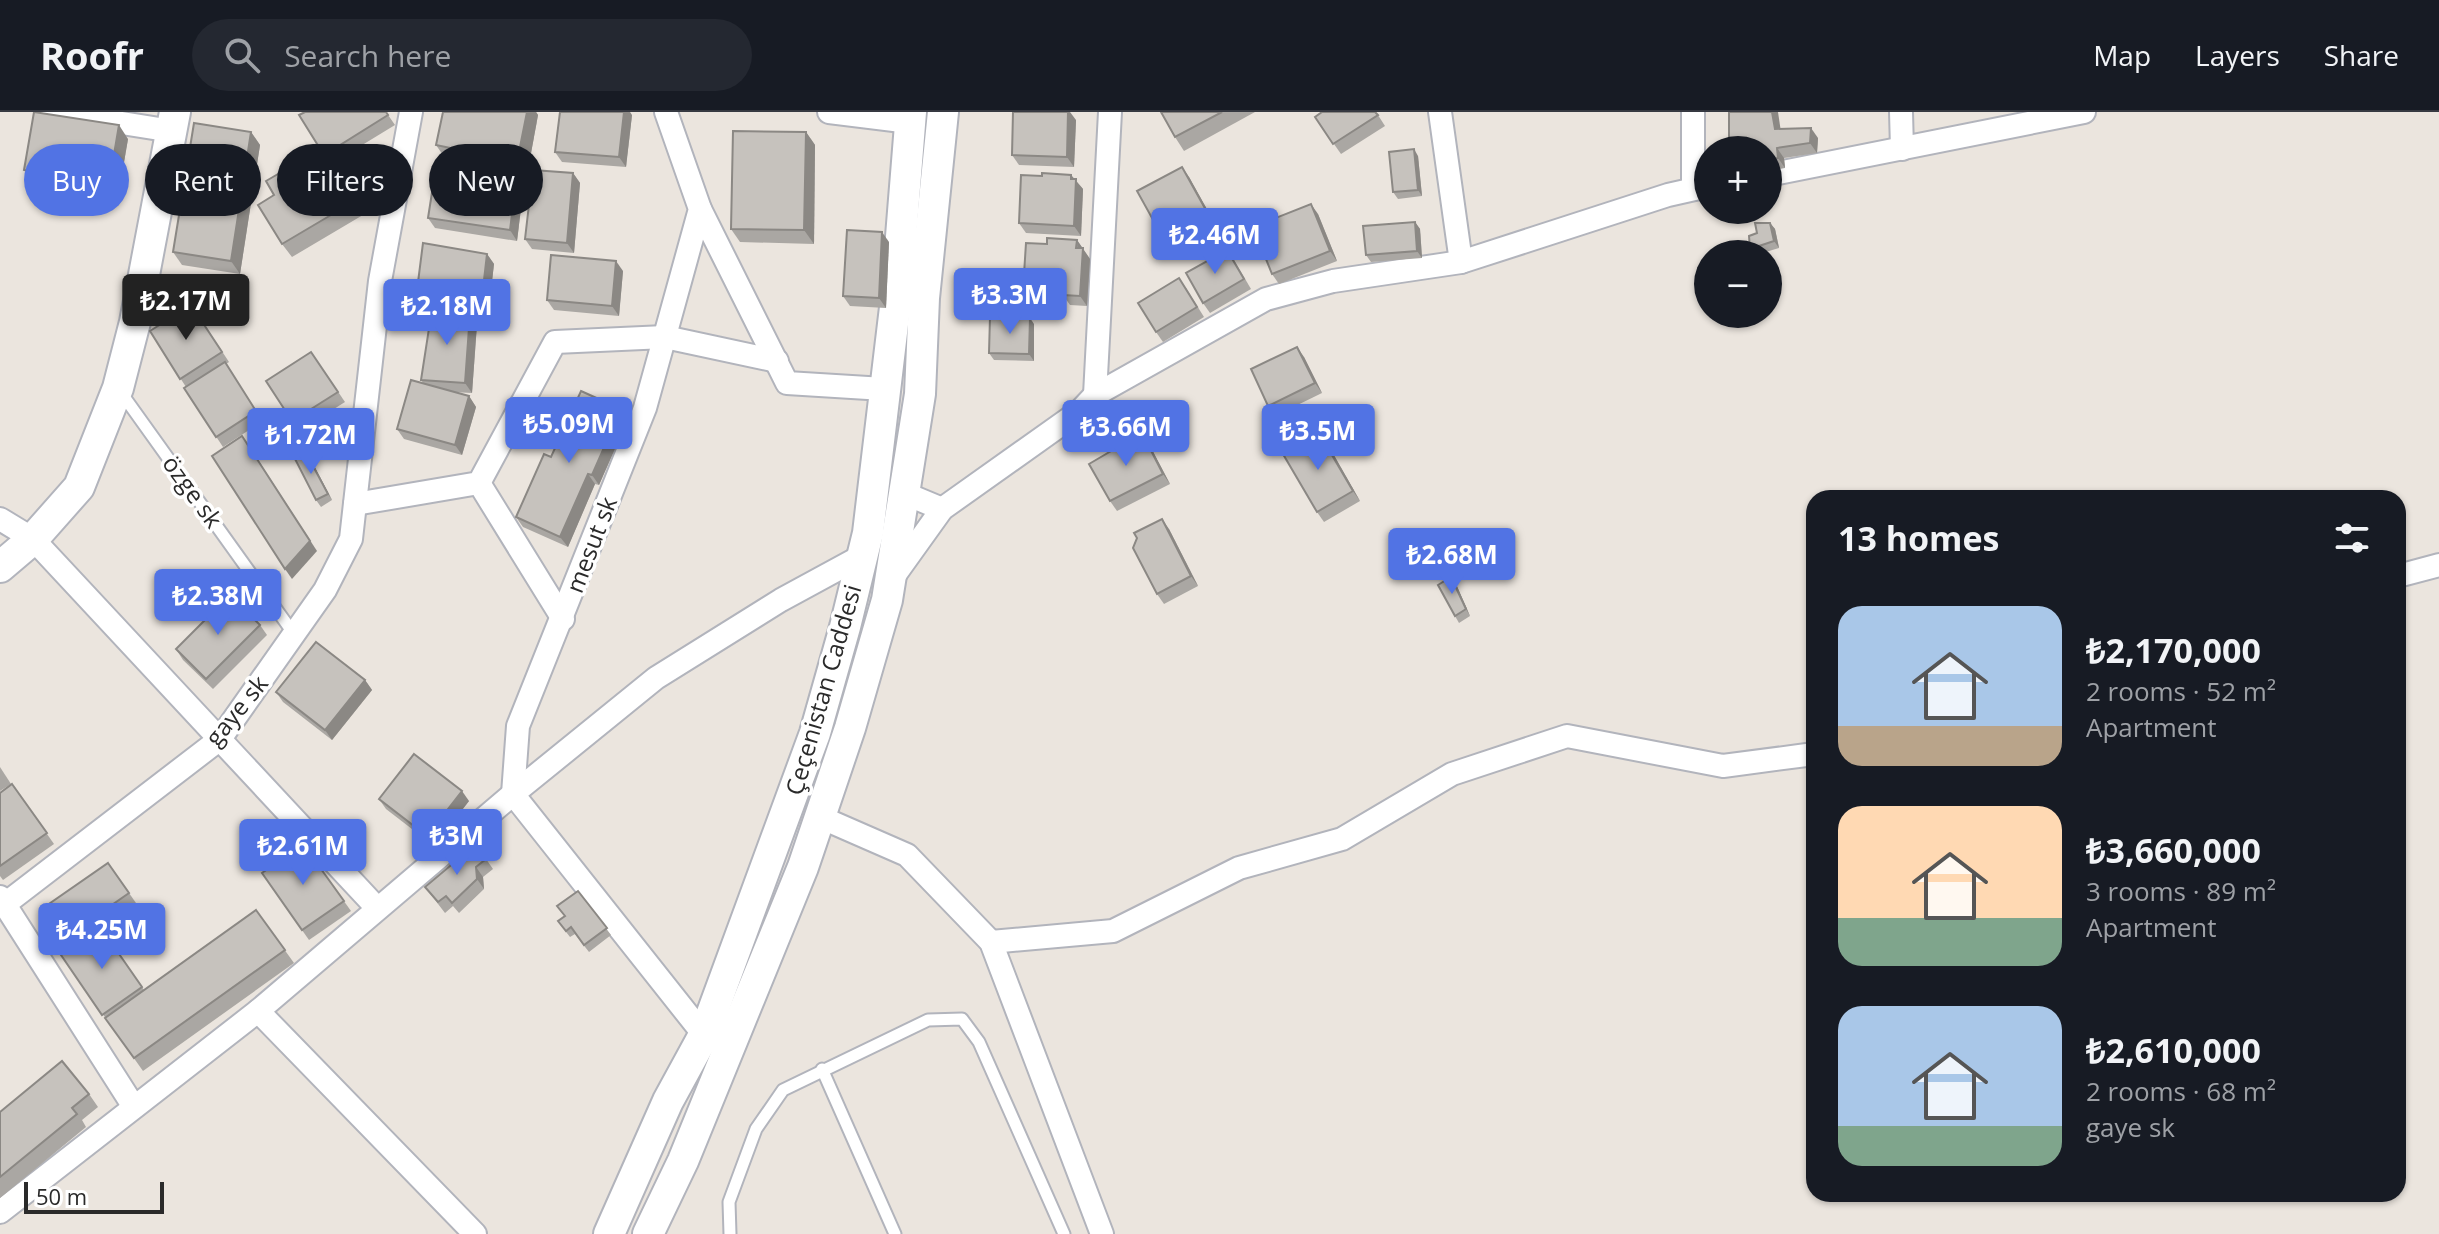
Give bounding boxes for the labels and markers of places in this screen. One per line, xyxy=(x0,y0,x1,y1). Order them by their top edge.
pin: ₺2.46M xyxy=(1150,208,1280,276)
pin: ₺3.3M xyxy=(954,268,1066,336)
pin: ₺2.17M xyxy=(121,274,251,342)
pin: ₺2.18M xyxy=(382,279,512,347)
pin: ₺5.09M xyxy=(504,397,634,465)
pin: ₺3.66M xyxy=(1061,400,1191,468)
pin: ₺3.5M xyxy=(1262,404,1374,472)
pin: ₺1.72M xyxy=(246,408,376,476)
pin: ₺2.68M xyxy=(1387,528,1517,596)
pin: ₺2.38M xyxy=(153,569,283,637)
pin: ₺3M xyxy=(418,809,496,877)
pin: ₺2.61M xyxy=(238,819,368,887)
pin: ₺4.25M xyxy=(37,903,167,971)

